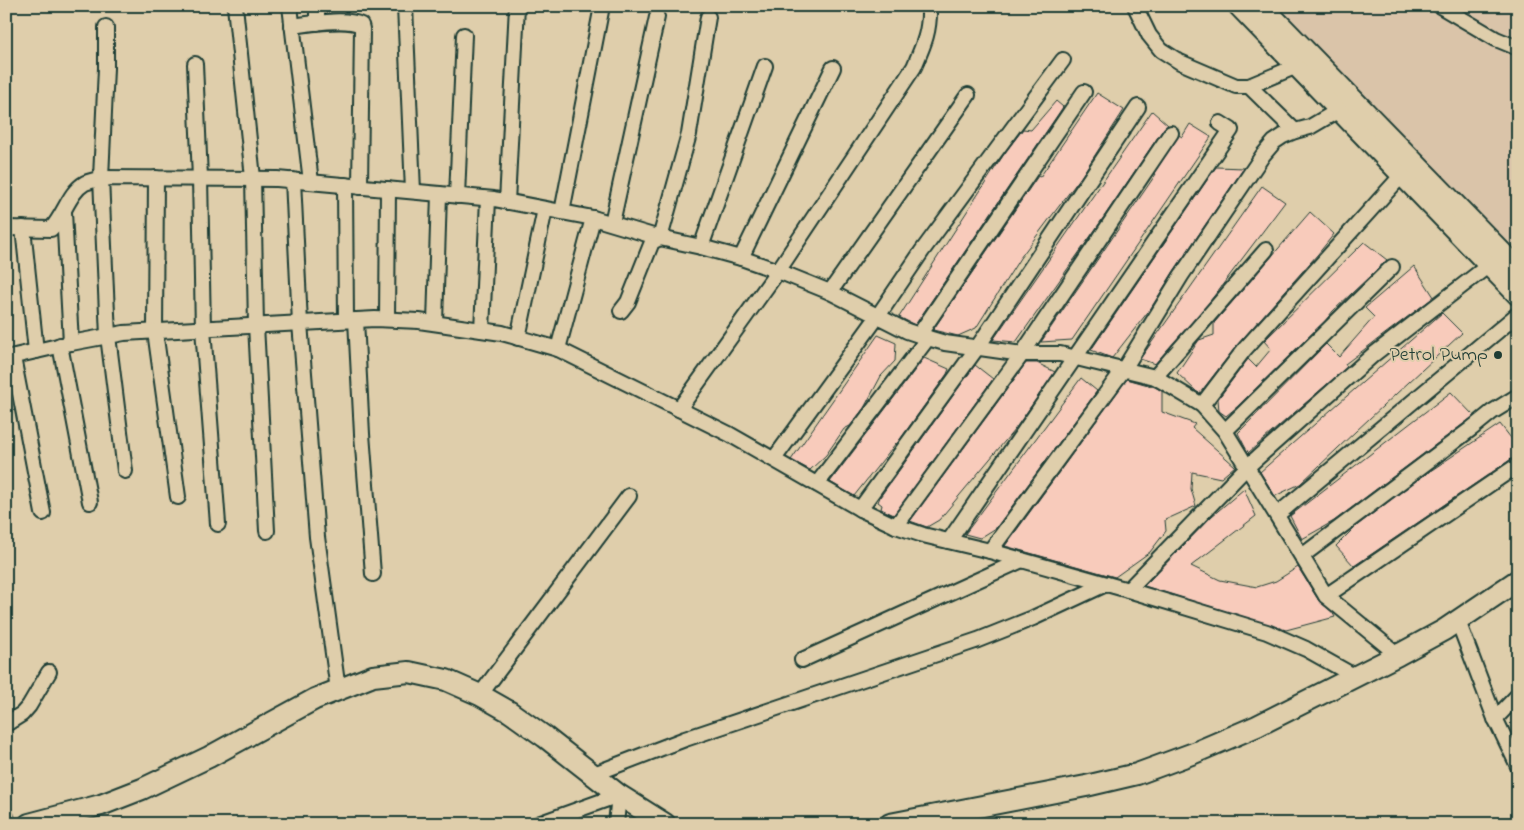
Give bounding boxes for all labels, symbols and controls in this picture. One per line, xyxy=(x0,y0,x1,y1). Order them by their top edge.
place label: Petrol Pump xyxy=(1389,341,1488,370)
marker: Petrol Pump xyxy=(1492,349,1504,361)

